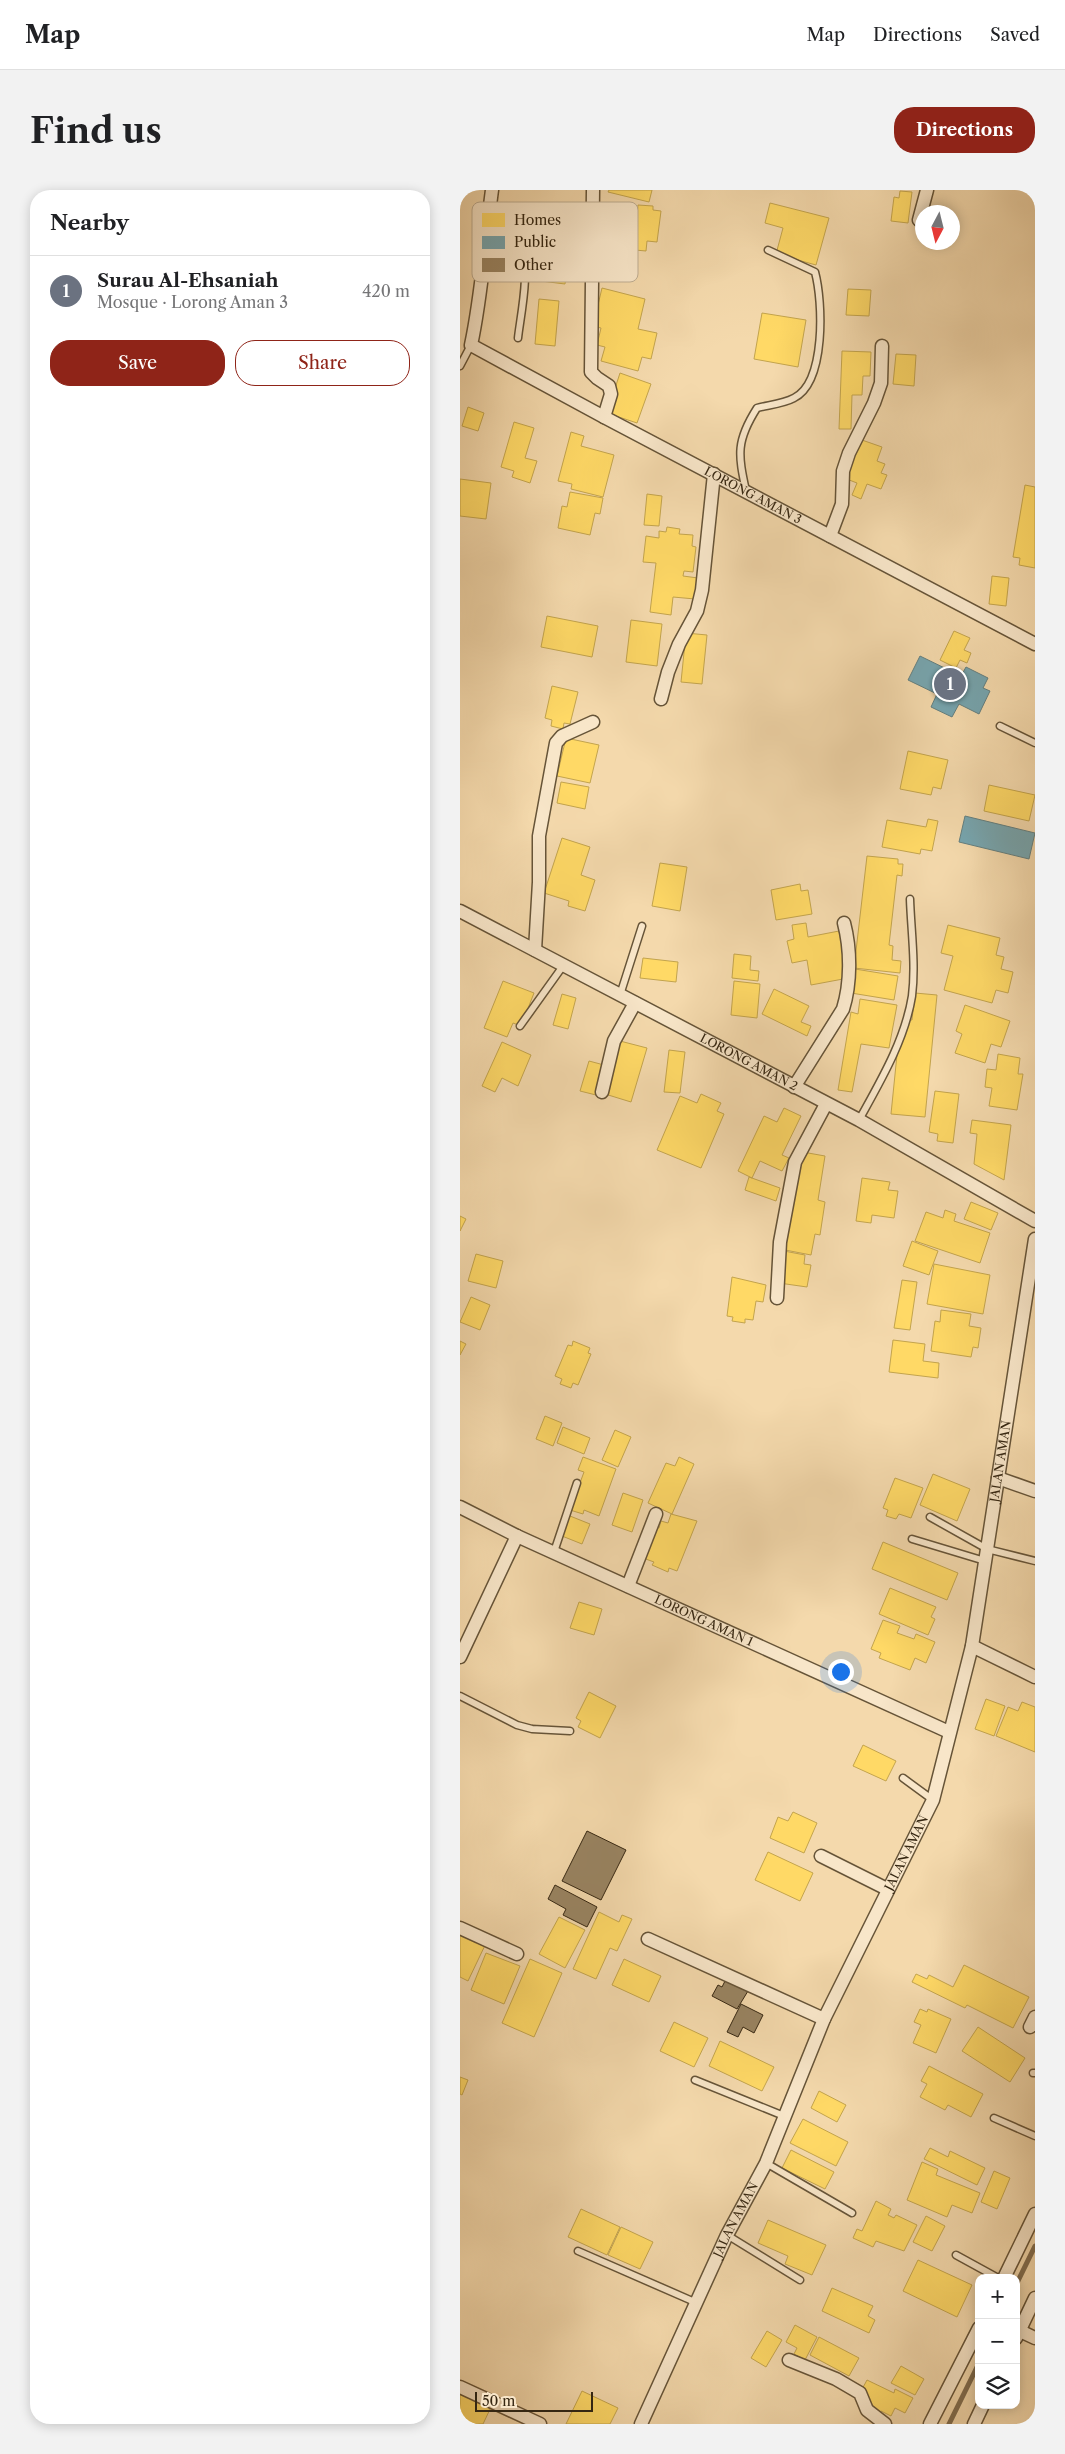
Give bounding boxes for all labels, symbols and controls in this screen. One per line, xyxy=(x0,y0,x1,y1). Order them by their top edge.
text: Map xyxy=(25,20,80,49)
text: Map xyxy=(806,24,845,46)
text: Directions xyxy=(873,24,962,46)
text: Saved xyxy=(990,24,1040,46)
button: Directions xyxy=(894,107,1035,153)
text: Find us xyxy=(30,109,162,152)
legend xyxy=(472,202,638,282)
north arrow xyxy=(915,205,960,250)
text: Nearby xyxy=(50,210,129,235)
text: Homes xyxy=(514,211,561,229)
text: Public xyxy=(514,233,556,251)
text: Other xyxy=(514,256,553,274)
text: Surau Al-Ehsaniah xyxy=(97,269,279,292)
text: 1 xyxy=(62,281,70,301)
text: 420 m xyxy=(362,281,410,301)
text: Mosque · Lorong Aman 3 xyxy=(97,292,288,312)
button: Save xyxy=(50,340,225,386)
button: Share xyxy=(235,340,410,386)
street label: LORONG AMAN 3 xyxy=(702,463,804,527)
pin: 1 xyxy=(934,665,966,703)
street label: LORONG AMAN 2 xyxy=(698,1030,801,1094)
street label: JALAN AMAN xyxy=(986,1419,1014,1505)
street label: LORONG AMAN 1 xyxy=(652,1591,756,1649)
your location xyxy=(828,1659,854,1685)
street label: JALAN AMAN xyxy=(880,1813,931,1895)
street label: JALAN AMAN xyxy=(709,2180,761,2261)
map controls xyxy=(975,2274,1020,2409)
button: + xyxy=(975,2274,1020,2319)
button: − xyxy=(975,2319,1020,2364)
button: layers xyxy=(975,2364,1020,2409)
scale bar xyxy=(475,2389,592,2412)
text: 50 m xyxy=(482,2392,515,2410)

